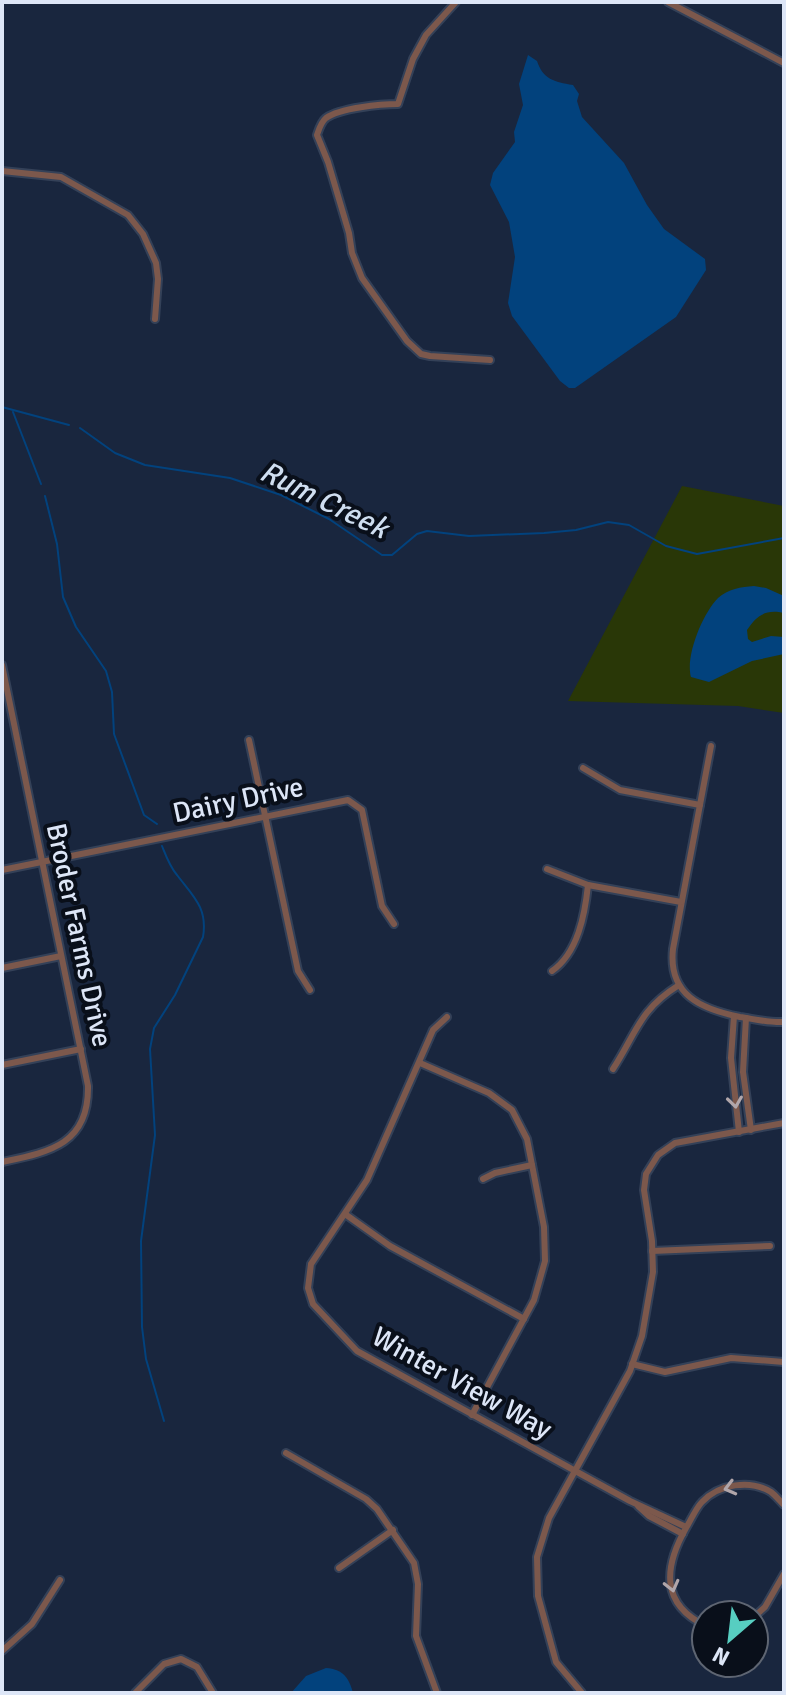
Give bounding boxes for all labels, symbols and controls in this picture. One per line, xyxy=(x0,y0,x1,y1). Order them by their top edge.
water label: Rum Creek xyxy=(254,453,397,548)
street label: Dairy Drive xyxy=(170,770,306,830)
street label: Broder Farms Drive xyxy=(39,820,119,1050)
one-way arrow xyxy=(726,1095,743,1109)
street label: Winter View Way xyxy=(366,1320,558,1446)
one-way arrow xyxy=(724,1479,737,1496)
one-way arrow xyxy=(663,1579,680,1592)
north arrow xyxy=(690,1599,770,1679)
text: N xyxy=(708,1641,734,1672)

